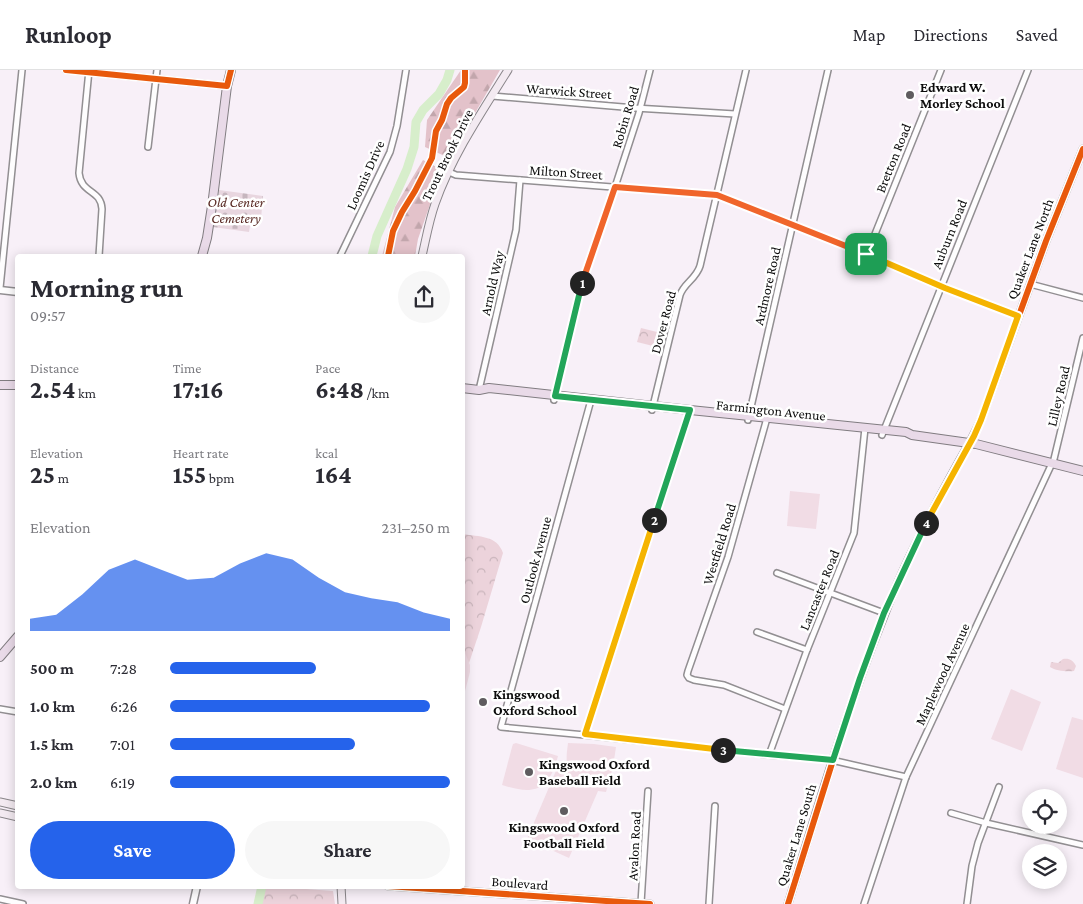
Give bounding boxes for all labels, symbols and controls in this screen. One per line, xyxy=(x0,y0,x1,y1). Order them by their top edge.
text: Runloop xyxy=(25,21,112,48)
text: Map xyxy=(853,25,885,45)
text: Directions xyxy=(913,25,988,45)
text: Saved xyxy=(1016,25,1058,45)
place label: Edward W. Morley School xyxy=(920,79,1005,111)
street label: Warwick Street xyxy=(526,80,613,102)
street label: Robin Road xyxy=(608,83,642,150)
marker: Edward W. Morley School xyxy=(904,89,916,101)
street label: Trout Brook Drive xyxy=(418,107,476,203)
street label: Bretton Road xyxy=(872,121,914,195)
street label: Loomis Drive xyxy=(343,138,387,212)
street label: Milton Street xyxy=(529,161,604,183)
park label: Old Center Cemetery xyxy=(208,194,266,226)
street label: Auburn Road xyxy=(928,196,970,271)
street label: Quaker Lane North xyxy=(1003,196,1057,302)
pin xyxy=(845,233,887,275)
icon: arrive xyxy=(852,240,880,268)
street label: Ardmore Road xyxy=(750,245,784,327)
street label: Arnold Way xyxy=(477,248,507,317)
pin: 1 xyxy=(570,270,594,296)
button: share xyxy=(398,271,450,323)
text: Morning run xyxy=(30,272,183,303)
text: 1 xyxy=(580,275,585,291)
street label: Dover Road xyxy=(647,288,679,355)
text: 09:57 xyxy=(30,307,65,324)
text: Distance xyxy=(30,360,79,376)
text: Time xyxy=(173,360,201,376)
text: Pace xyxy=(315,360,341,376)
street label: Lilley Road xyxy=(1043,364,1073,428)
text: 2.54 xyxy=(30,376,75,403)
text: 17:16 xyxy=(173,376,224,403)
text: 6:48 xyxy=(315,376,364,403)
text: km xyxy=(75,385,96,401)
text: /km xyxy=(364,385,390,401)
street label: Farmington Avenue xyxy=(715,396,827,424)
text: Elevation xyxy=(30,445,83,461)
text: Heart rate xyxy=(173,445,229,461)
text: kcal xyxy=(315,445,338,461)
text: 25 xyxy=(30,461,55,488)
text: 155 xyxy=(173,461,206,488)
text: 164 xyxy=(315,461,352,488)
text: m xyxy=(55,470,69,486)
text: bpm xyxy=(206,470,235,486)
street label: Westfield Road xyxy=(699,501,739,587)
pin: 2 xyxy=(642,508,666,532)
pin: 4 xyxy=(914,510,938,536)
text: 2 xyxy=(651,512,658,528)
street label: Outlook Avenue xyxy=(516,515,554,605)
text: 4 xyxy=(923,515,930,531)
text: Elevation xyxy=(30,519,91,536)
text: 231–250 m xyxy=(382,519,450,536)
street label: Lancaster Road xyxy=(796,547,843,633)
street label: Maplewood Avenue xyxy=(911,621,973,727)
text: 500 m xyxy=(30,660,74,677)
text: 7:28 xyxy=(110,660,137,677)
place label: Kingswood Oxford School xyxy=(493,686,577,718)
marker: Kingswood Oxford School xyxy=(477,696,489,708)
text: 1.0 km xyxy=(30,698,75,715)
text: 6:26 xyxy=(110,698,138,715)
text: 1.5 km xyxy=(30,736,74,753)
text: 7:01 xyxy=(110,736,135,753)
pin: 3 xyxy=(710,738,736,762)
text: 3 xyxy=(720,742,727,758)
place label: Kingswood Oxford Baseball Field xyxy=(539,756,650,788)
marker: Kingswood Oxford Baseball Field xyxy=(523,766,535,778)
text: 2.0 km xyxy=(30,774,77,791)
text: 6:19 xyxy=(110,774,135,791)
street label: Quaker Lane South xyxy=(773,781,819,888)
map controls xyxy=(1022,789,1067,889)
button: locate xyxy=(1022,789,1067,834)
marker: Kingswood Oxford Football Field xyxy=(558,805,570,817)
street label: Avalon Road xyxy=(624,810,644,881)
place label: Kingswood Oxford Football Field xyxy=(509,819,620,851)
button: Save xyxy=(30,821,235,879)
button: Share xyxy=(245,821,450,879)
button: layers xyxy=(1022,844,1067,889)
street label: Boulevard xyxy=(491,873,549,893)

